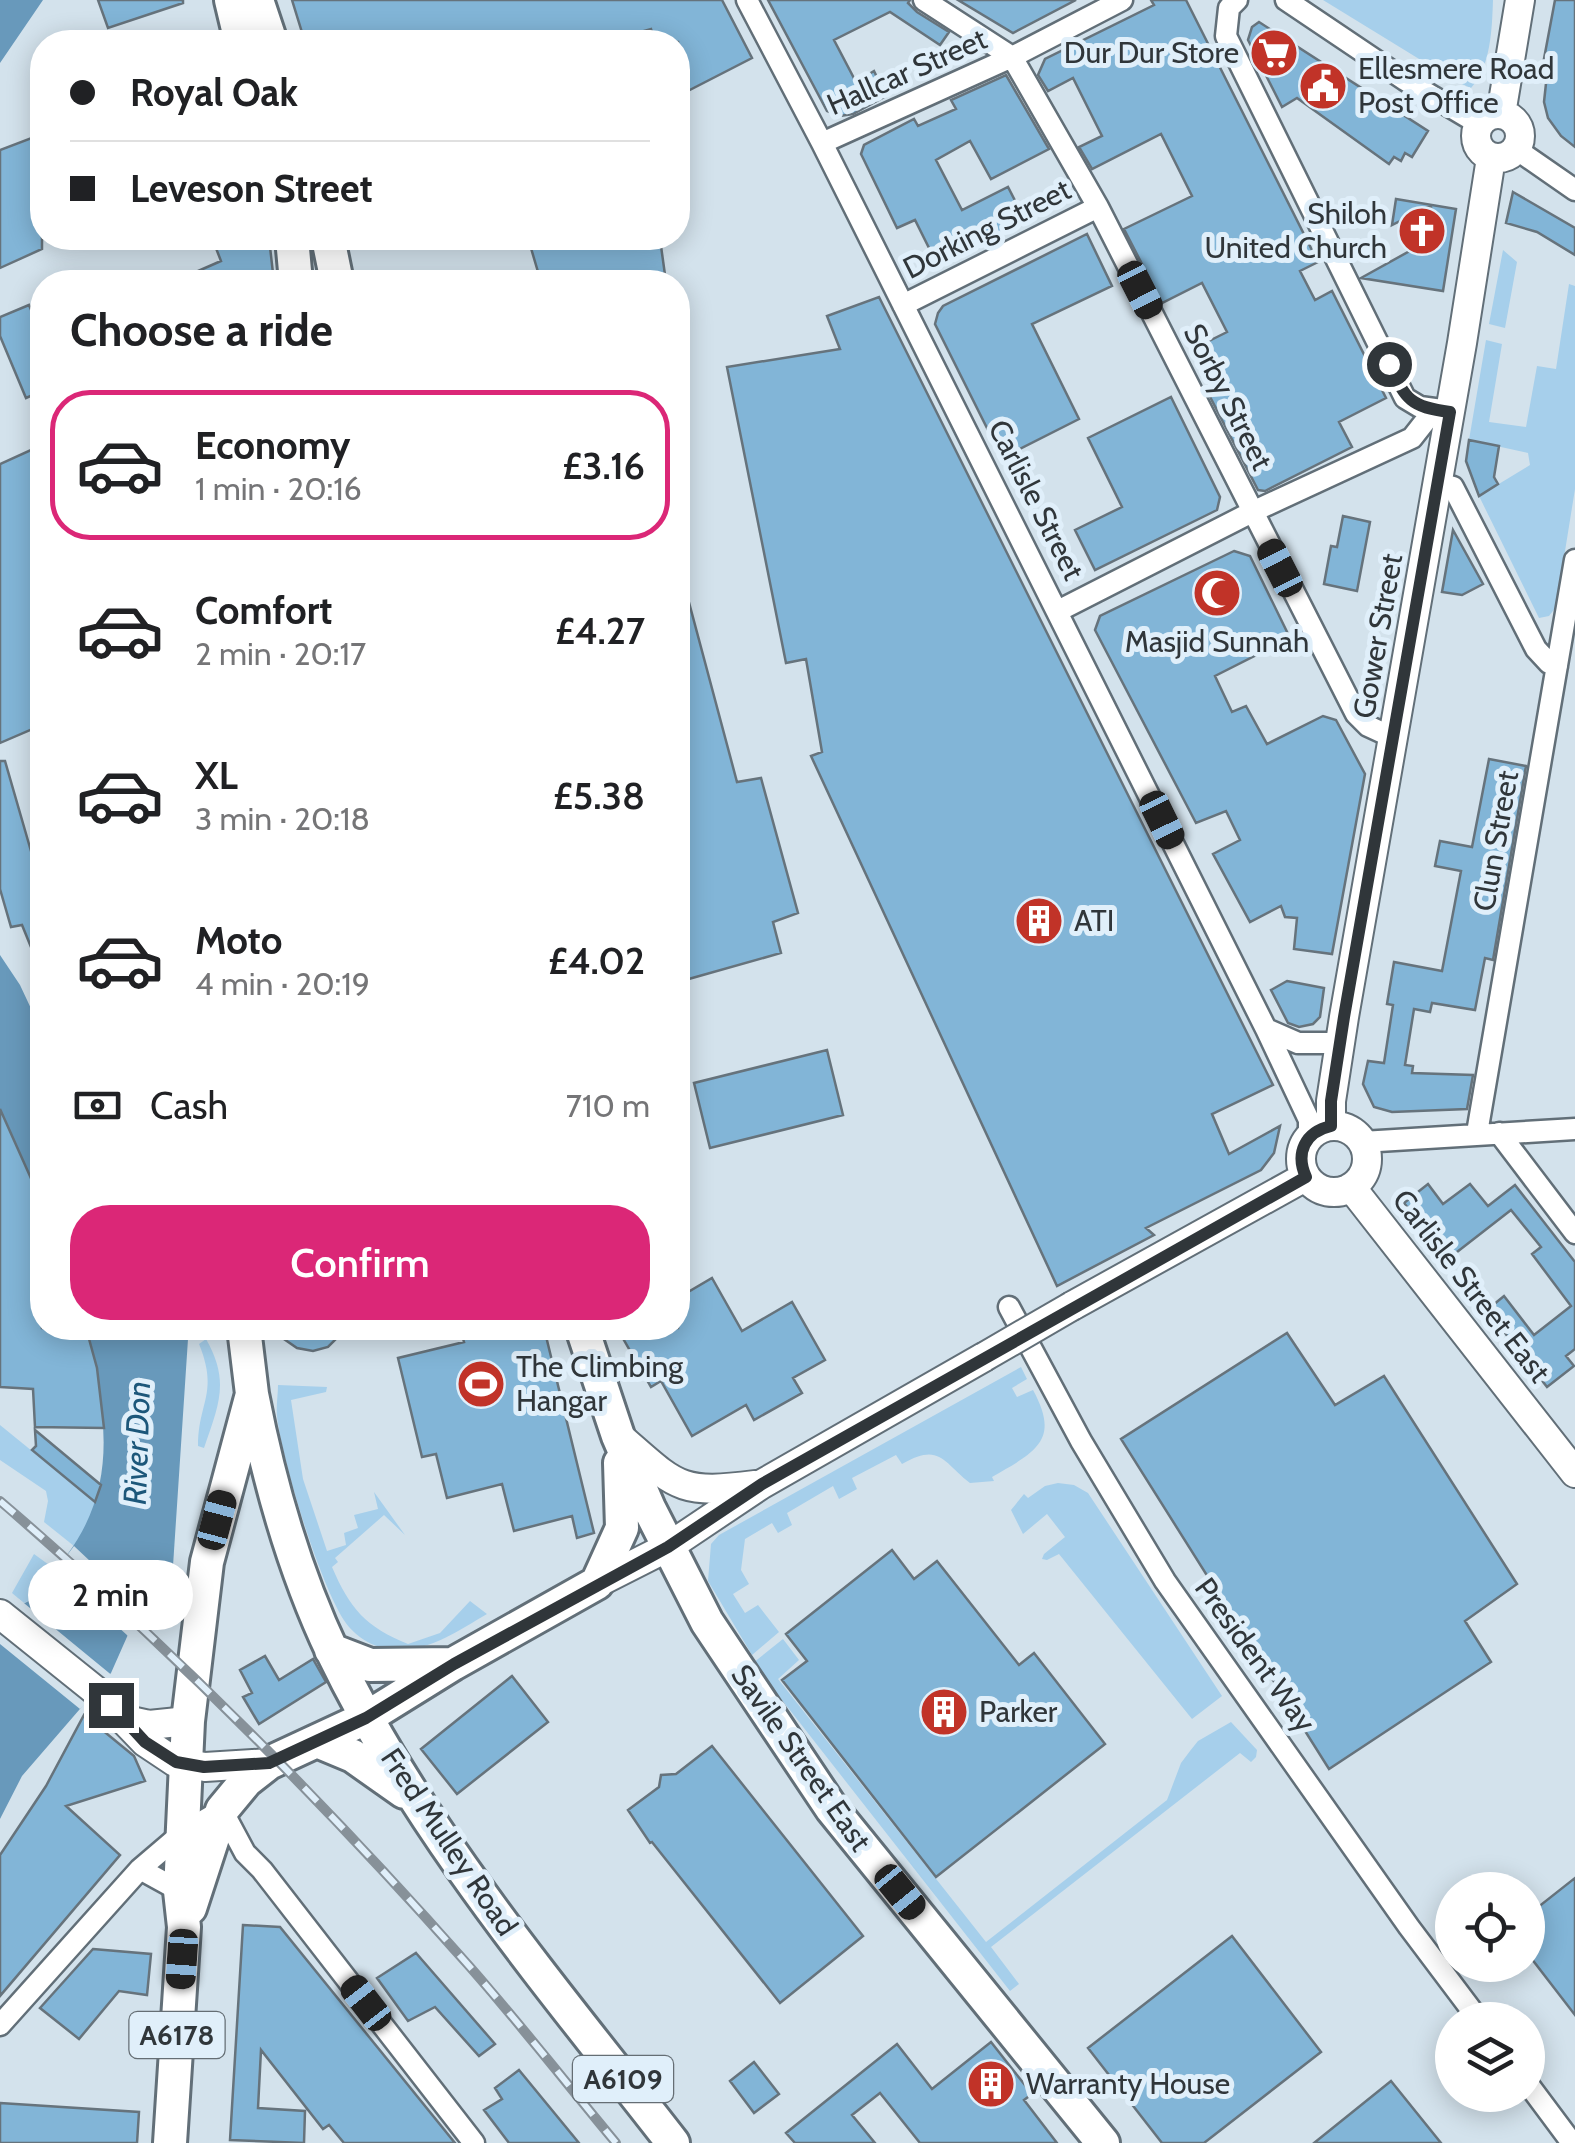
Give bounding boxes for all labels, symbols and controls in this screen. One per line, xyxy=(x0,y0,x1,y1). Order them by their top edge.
street label: Hallcar Street xyxy=(821,20,992,123)
supermarket icon: Dur Dur Store xyxy=(1248,27,1300,79)
place label: Dur Dur Store xyxy=(1064,34,1239,71)
place label: Ellesmere Road Post Office xyxy=(1358,50,1554,121)
public building icon: Ellesmere Road Post Office xyxy=(1297,60,1349,112)
text: Royal Oak xyxy=(130,69,298,116)
text: Leveson Street xyxy=(130,165,373,212)
street label: Dorking Street xyxy=(897,171,1077,287)
place label: Shiloh United Church xyxy=(1204,195,1387,266)
church icon: Shiloh United Church xyxy=(1396,205,1448,257)
car xyxy=(1113,256,1167,324)
text: Choose a ride xyxy=(70,303,333,357)
street label: Sorby Street xyxy=(1176,318,1281,476)
route start xyxy=(1367,342,1412,387)
street label: Carlisle Street xyxy=(980,414,1093,586)
icon: car xyxy=(75,420,165,510)
text: Economy xyxy=(195,422,350,469)
text: £3.16 xyxy=(562,442,645,489)
text: 1 min · 20:16 xyxy=(195,469,362,508)
car xyxy=(1253,534,1307,602)
street label: Gower Street xyxy=(1345,551,1410,721)
mosque icon: Masjid Sunnah xyxy=(1191,567,1243,619)
icon: car xyxy=(75,585,165,675)
text: Comfort xyxy=(195,587,332,634)
text: £4.27 xyxy=(555,607,645,654)
place label: Masjid Sunnah xyxy=(1125,623,1309,660)
text: 2 min · 20:17 xyxy=(195,634,366,673)
icon: car xyxy=(75,750,165,840)
text: XL xyxy=(195,752,238,799)
street label: Clun Street xyxy=(1465,768,1526,914)
text: £5.38 xyxy=(553,772,645,819)
car xyxy=(1135,786,1189,854)
text: 3 min · 20:18 xyxy=(195,799,370,838)
building icon: ATI xyxy=(1013,895,1065,947)
place label: ATI xyxy=(1074,902,1115,939)
icon: car xyxy=(75,915,165,1005)
text: Moto xyxy=(195,917,282,964)
text: £4.02 xyxy=(548,937,645,984)
text: 4 min · 20:19 xyxy=(195,964,370,1003)
icon: cash xyxy=(70,1078,125,1133)
text: Cash xyxy=(150,1082,228,1129)
text: 710 m xyxy=(566,1086,650,1125)
street label: Carlisle Street East xyxy=(1385,1182,1558,1390)
button: Confirm xyxy=(70,1205,650,1320)
place label: The Climbing Hangar xyxy=(516,1348,684,1419)
sports icon: The Climbing Hangar xyxy=(455,1358,507,1410)
water label: River Don xyxy=(115,1380,158,1506)
car xyxy=(195,1487,239,1553)
callout: 2 min xyxy=(28,1560,194,1630)
street label: President Way xyxy=(1187,1570,1324,1739)
text: 2 min xyxy=(72,1575,149,1614)
street label: Savile Street East xyxy=(723,1657,879,1858)
route end xyxy=(89,1683,134,1728)
building icon: Parker xyxy=(918,1686,970,1738)
place label: Parker xyxy=(979,1693,1058,1730)
street label: Fred Mulley Road xyxy=(373,1741,526,1942)
car xyxy=(869,1859,931,1925)
map controls xyxy=(1435,1872,1545,2112)
button: locate xyxy=(1435,1872,1545,1982)
car xyxy=(165,1928,199,1990)
car xyxy=(336,1970,396,2036)
button: layers xyxy=(1435,2002,1545,2112)
road number: A6178 xyxy=(130,2012,224,2058)
road number: A6109 xyxy=(573,2056,673,2102)
building icon: Warranty House xyxy=(965,2058,1017,2110)
place label: Warranty House xyxy=(1026,2065,1230,2102)

